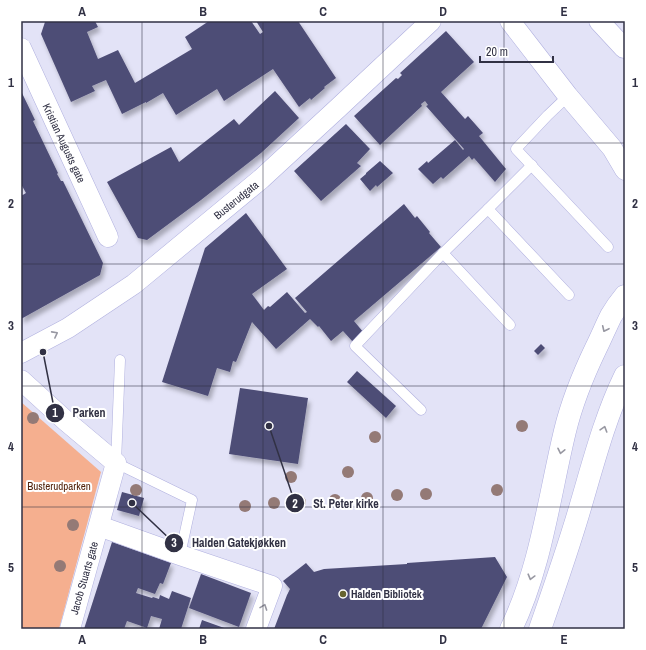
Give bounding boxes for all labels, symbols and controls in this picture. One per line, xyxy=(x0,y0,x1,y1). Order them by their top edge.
text: A xyxy=(78,3,86,20)
text: B xyxy=(199,3,207,20)
text: C xyxy=(319,3,327,20)
text: D xyxy=(439,3,447,20)
text: E xyxy=(560,3,568,20)
scale bar xyxy=(480,38,553,64)
text: 20 m xyxy=(486,44,508,60)
text: 1 xyxy=(8,74,14,91)
text: 1 xyxy=(632,74,638,91)
street label: Kristian Augusts gate xyxy=(40,101,88,185)
street label: Busterudgata xyxy=(211,178,261,222)
text: 2 xyxy=(8,195,14,212)
text: 2 xyxy=(632,195,638,212)
text: 3 xyxy=(8,317,14,334)
text: 3 xyxy=(632,317,638,334)
one-way arrow xyxy=(602,325,610,332)
one-way arrow xyxy=(51,332,59,339)
callout: Parken xyxy=(45,401,113,425)
text: 1 xyxy=(52,405,58,421)
text: Parken xyxy=(73,405,105,421)
one-way arrow xyxy=(600,426,608,433)
text: 4 xyxy=(8,438,14,455)
text: 4 xyxy=(632,438,638,455)
one-way arrow xyxy=(557,447,565,454)
park label: Busterudparken xyxy=(27,479,91,493)
callout: St. Peter kirke xyxy=(285,491,387,515)
text: 2 xyxy=(292,496,298,512)
text: St. Peter kirke xyxy=(313,496,379,512)
callout: Halden Gatekjøkken xyxy=(164,531,294,555)
text: 3 xyxy=(171,535,177,551)
text: Halden Gatekjøkken xyxy=(192,535,286,551)
street label: Jacob Stuarts gate xyxy=(67,540,101,616)
text: 5 xyxy=(8,559,14,576)
text: 5 xyxy=(632,559,638,576)
one-way arrow xyxy=(527,573,536,580)
place label: Halden Bibliotek xyxy=(351,587,423,601)
marker: Halden Bibliotek xyxy=(338,589,348,599)
one-way arrow xyxy=(259,604,267,611)
text: A xyxy=(78,631,86,648)
text: B xyxy=(199,631,207,648)
text: C xyxy=(319,631,327,648)
text: D xyxy=(439,631,447,648)
text: E xyxy=(560,631,568,648)

